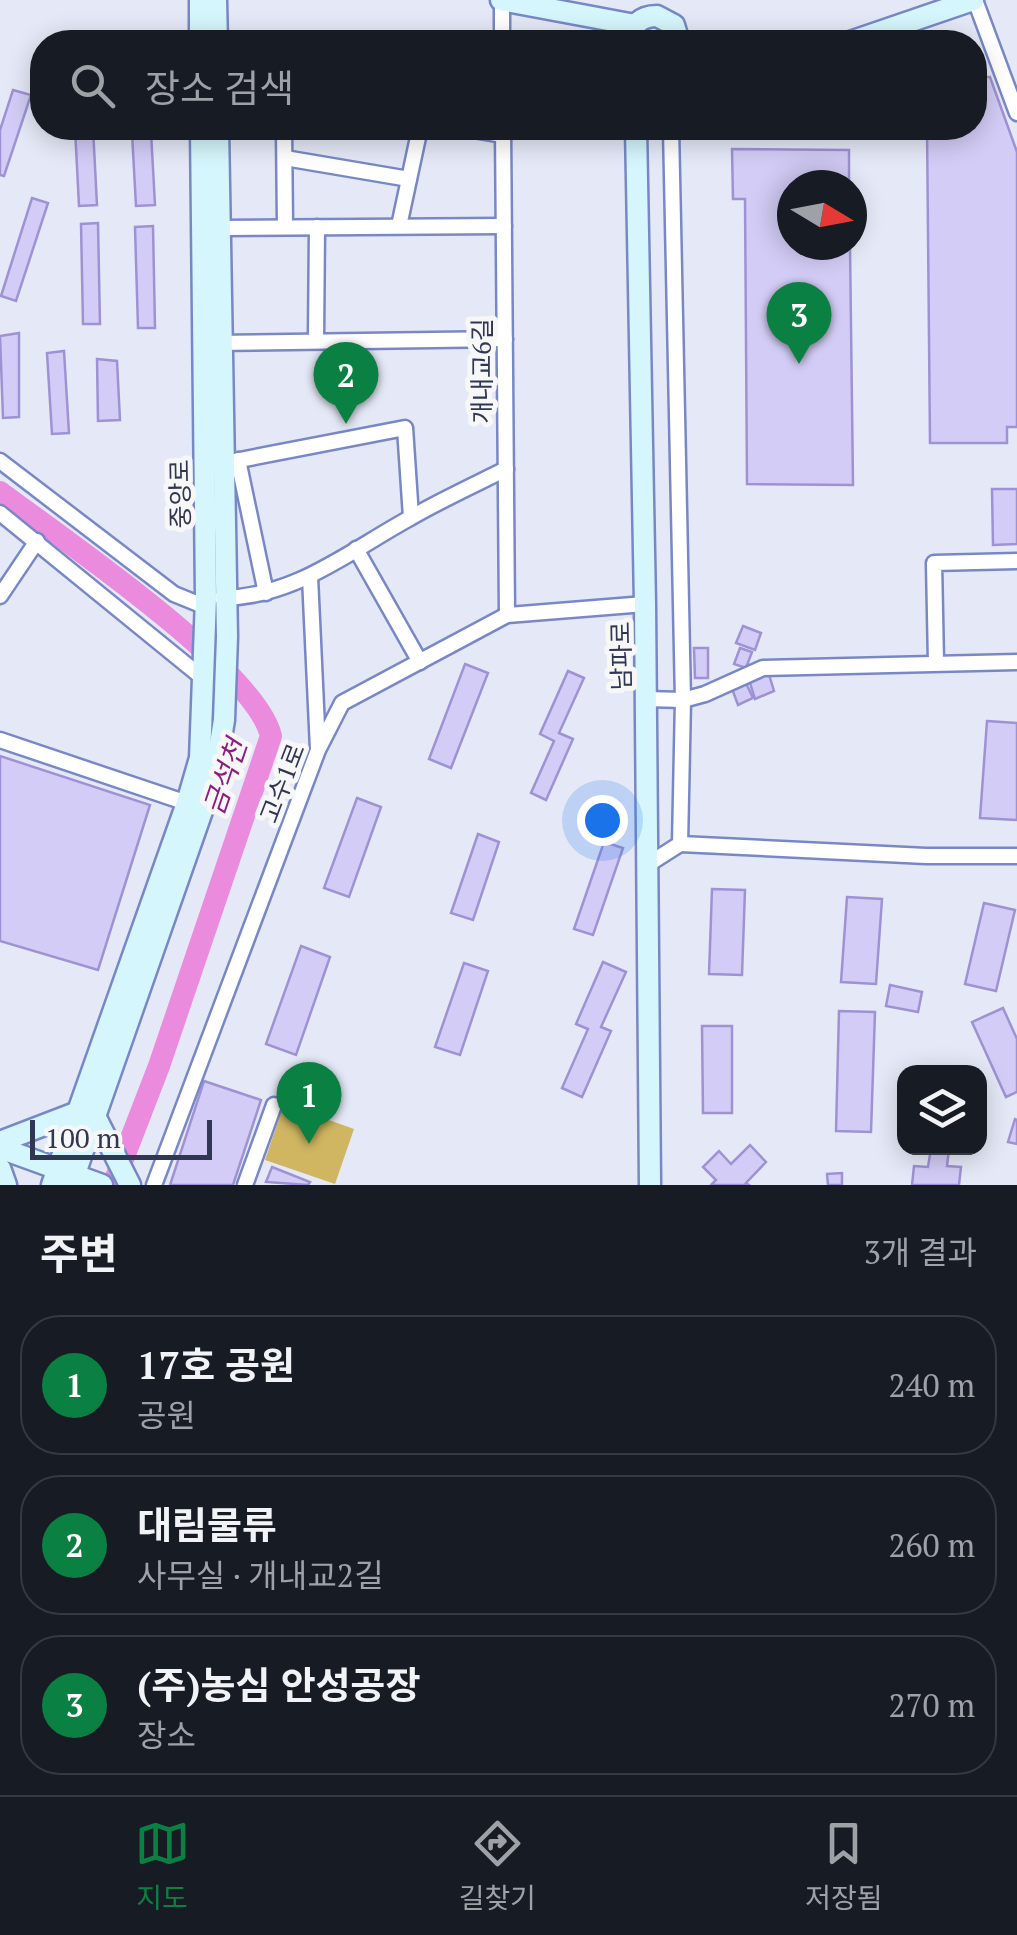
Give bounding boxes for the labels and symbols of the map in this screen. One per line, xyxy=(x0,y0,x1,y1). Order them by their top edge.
north arrow xyxy=(777,170,867,260)
pin: 3 xyxy=(766,282,832,364)
street label: 개내교6길 xyxy=(465,318,498,424)
pin: 2 xyxy=(314,342,378,424)
street label: 중앙로 xyxy=(162,459,197,529)
street label: 남파로 xyxy=(603,621,638,691)
water label: 금석천 xyxy=(194,731,256,819)
street label: 고수1로 xyxy=(251,738,312,827)
your location xyxy=(577,795,628,846)
pin: 1 xyxy=(276,1062,342,1144)
scale bar xyxy=(30,1115,212,1160)

